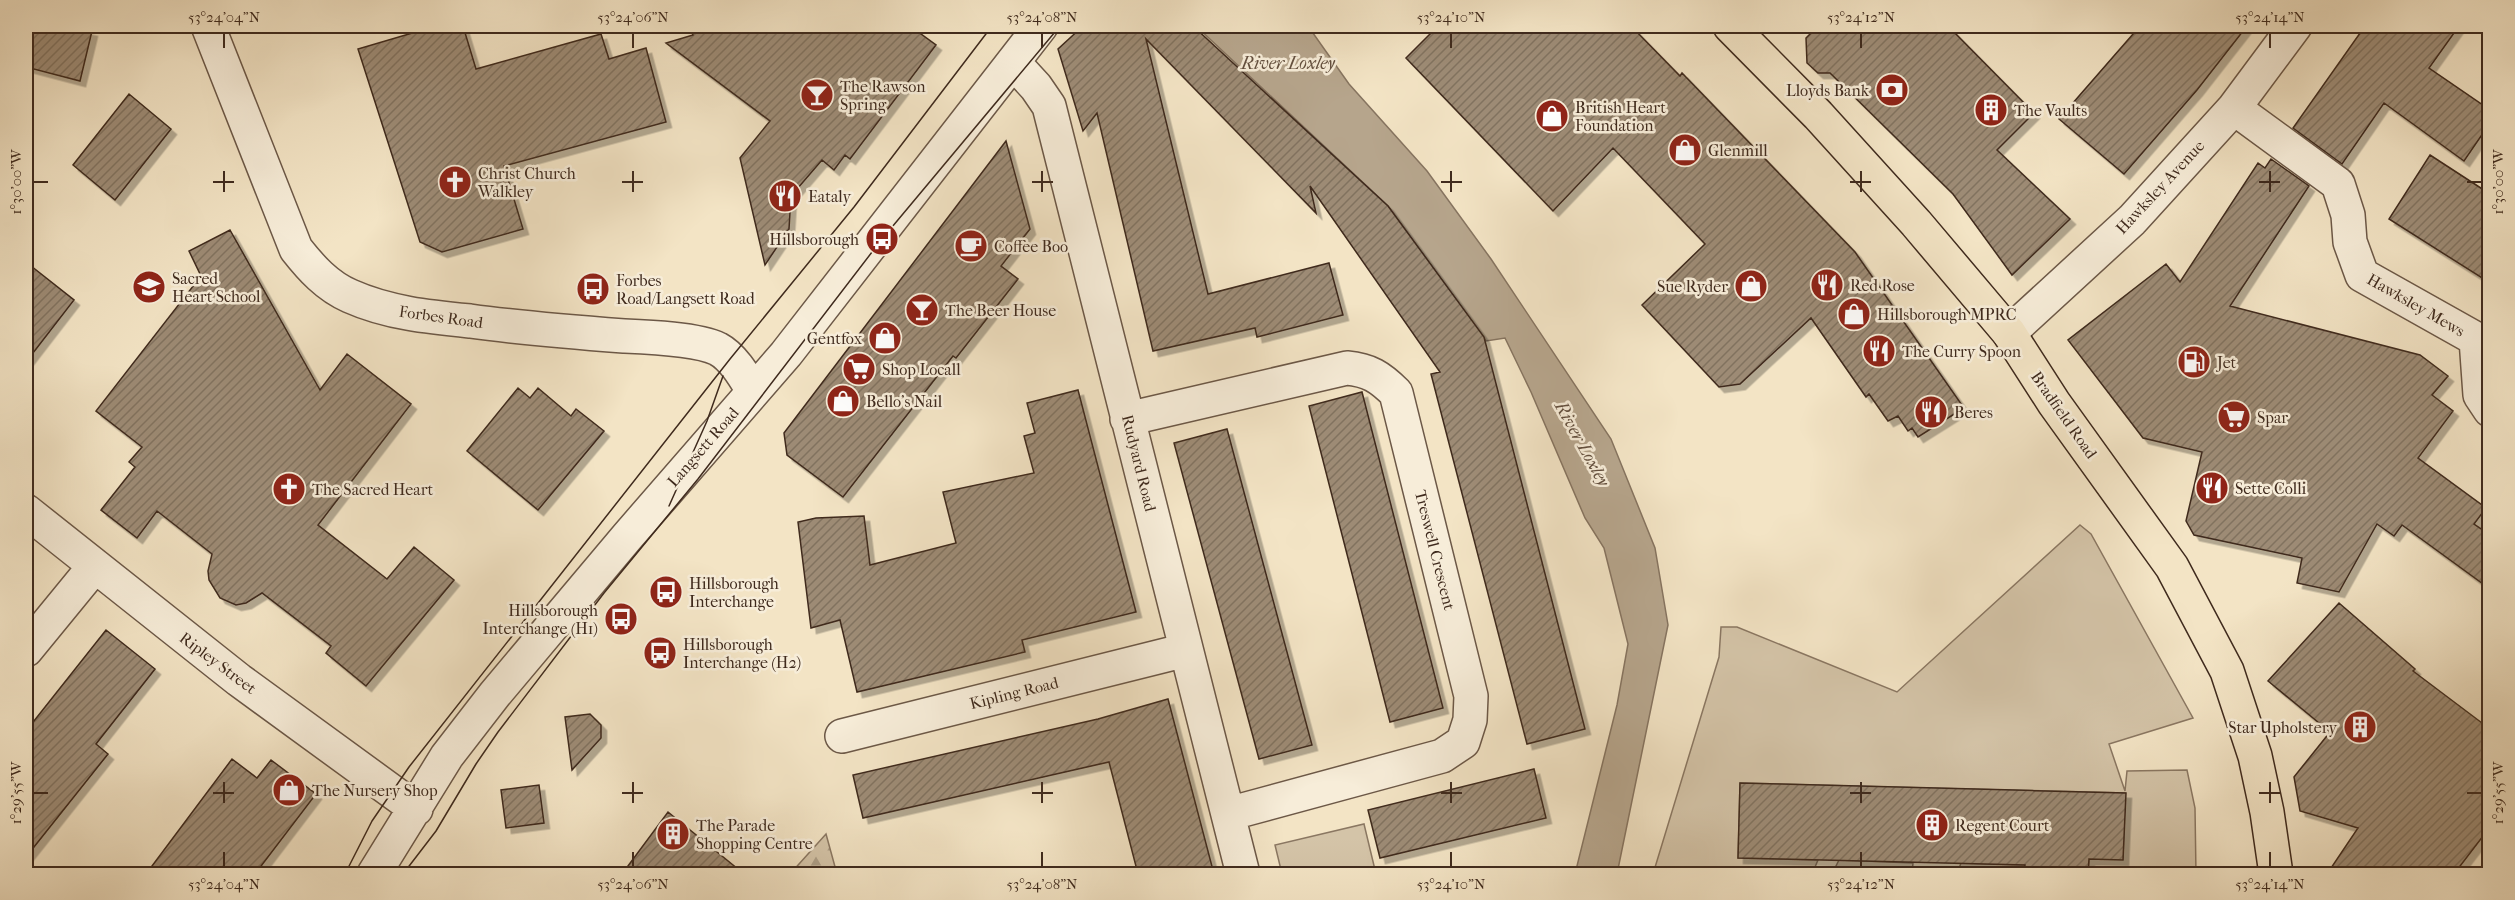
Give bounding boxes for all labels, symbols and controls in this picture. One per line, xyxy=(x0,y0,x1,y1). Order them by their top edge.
text: 53°24'04"N xyxy=(188,8,261,26)
text: 53°24'06"N xyxy=(597,8,669,26)
text: 53°24'08"N xyxy=(1007,8,1078,26)
text: 53°24'10"N xyxy=(1417,8,1486,26)
text: 53°24'12"N xyxy=(1827,8,1896,26)
text: 53°24'14"N xyxy=(2235,8,2305,26)
water label: River Loxley xyxy=(1240,53,1336,74)
bank icon: Lloyds Bank xyxy=(1874,72,1910,108)
bar icon: The Rawson Spring xyxy=(799,77,835,113)
place label: The Rawson Spring xyxy=(840,77,926,114)
place label: Lloyds Bank xyxy=(1786,81,1870,100)
building icon: The Vaults xyxy=(1973,92,2009,128)
shop icon: British Heart Foundation xyxy=(1534,98,1570,134)
place label: British Heart Foundation xyxy=(1575,98,1666,135)
place label: The Vaults xyxy=(2014,101,2087,120)
shop icon: Glenmill xyxy=(1667,132,1703,168)
street label: Hawksley Avenue xyxy=(2112,136,2208,238)
place label: Glenmill xyxy=(1708,141,1768,160)
text: 1°30'00"W xyxy=(7,148,25,215)
text: 1°30'00"W xyxy=(2489,148,2507,215)
church icon: Christ Church Walkley xyxy=(437,164,473,200)
place label: Christ Church Walkley xyxy=(477,164,576,201)
restaurant icon: Eataly xyxy=(767,178,803,214)
place label: Eataly xyxy=(808,187,851,206)
bus stop icon: Hillsborough xyxy=(864,221,900,257)
cafe icon: Coffee Boo xyxy=(953,228,989,264)
place label: Hillsborough xyxy=(769,230,859,249)
place label: Coffee Boo xyxy=(994,237,1068,256)
restaurant icon: Red Rose xyxy=(1809,267,1845,303)
shop icon: Sue Ryder xyxy=(1733,268,1769,304)
school or university icon: Sacred Heart School xyxy=(131,269,167,305)
place label: Sacred Heart School xyxy=(172,269,261,306)
street label: Hawksley Mews xyxy=(2364,269,2468,341)
bus stop icon: Forbes Road/Langsett Road xyxy=(575,271,611,307)
place label: Forbes Road/Langsett Road xyxy=(616,271,755,308)
place label: Red Rose xyxy=(1850,276,1915,295)
place label: Sue Ryder xyxy=(1657,277,1728,296)
bar icon: The Beer House xyxy=(904,292,940,328)
shop icon: Hillsborough MPRC xyxy=(1836,296,1872,332)
place label: The Beer House xyxy=(945,301,1056,320)
street label: Forbes Road xyxy=(398,302,484,332)
place label: Hillsborough MPRC xyxy=(1877,305,2016,324)
shop icon: Gentfox xyxy=(867,320,903,356)
place label: Gentfox xyxy=(807,329,863,348)
restaurant icon: The Curry Spoon xyxy=(1861,333,1897,369)
place label: The Curry Spoon xyxy=(1902,342,2022,361)
fuel station icon: Jet xyxy=(2176,344,2212,380)
supermarket icon: Shop Locall xyxy=(841,351,877,387)
place label: Jet xyxy=(2215,353,2237,372)
place label: Shop Locall xyxy=(882,360,961,379)
street label: Bradfield Road xyxy=(2027,368,2101,463)
shop icon: Bello’s Nail xyxy=(825,383,861,419)
place label: Bello’s Nail xyxy=(866,392,943,411)
restaurant icon: Beres xyxy=(1913,394,1949,430)
water label: River Loxley xyxy=(1550,397,1614,491)
supermarket icon: Spar xyxy=(2216,399,2252,435)
street label: Langsett Road xyxy=(663,403,743,491)
place label: Beres xyxy=(1954,403,1993,422)
place label: Spar xyxy=(2257,408,2288,427)
street label: Rudyard Road xyxy=(1118,413,1160,514)
restaurant icon: Sette Colli xyxy=(2194,470,2230,506)
church icon: The Sacred Heart xyxy=(271,471,307,507)
place label: Sette Colli xyxy=(2235,479,2307,498)
place label: The Sacred Heart xyxy=(312,480,434,499)
street label: Treswell Crescent xyxy=(1411,488,1459,612)
bus stop icon: Hillsborough Interchange xyxy=(648,574,684,610)
place label: Hillsborough Interchange xyxy=(689,574,779,611)
place label: Hillsborough Interchange (H1) xyxy=(482,601,598,638)
bus stop icon: Hillsborough Interchange (H1) xyxy=(603,601,639,637)
street label: Ripley Street xyxy=(176,628,260,698)
bus stop icon: Hillsborough Interchange (H2) xyxy=(642,635,678,671)
place label: Hillsborough Interchange (H2) xyxy=(683,635,801,672)
street label: Kipling Road xyxy=(968,673,1061,713)
building icon: Star Upholstery xyxy=(2342,709,2378,745)
place label: Star Upholstery xyxy=(2228,718,2337,737)
text: 1°29'55"W xyxy=(7,760,25,825)
text: 1°29'55"W xyxy=(2489,760,2507,825)
shop icon: The Nursery Shop xyxy=(271,772,307,808)
place label: The Nursery Shop xyxy=(312,781,438,800)
building icon: Regent Court xyxy=(1914,807,1950,843)
building icon: The Parade Shopping Centre xyxy=(655,816,691,852)
place label: The Parade Shopping Centre xyxy=(696,816,813,853)
place label: Regent Court xyxy=(1955,816,2050,835)
text: 53°24'04"N xyxy=(188,875,261,893)
text: 53°24'06"N xyxy=(597,875,669,893)
text: 53°24'08"N xyxy=(1007,875,1078,893)
text: 53°24'10"N xyxy=(1417,875,1486,893)
text: 53°24'12"N xyxy=(1827,875,1896,893)
text: 53°24'14"N xyxy=(2235,875,2305,893)

